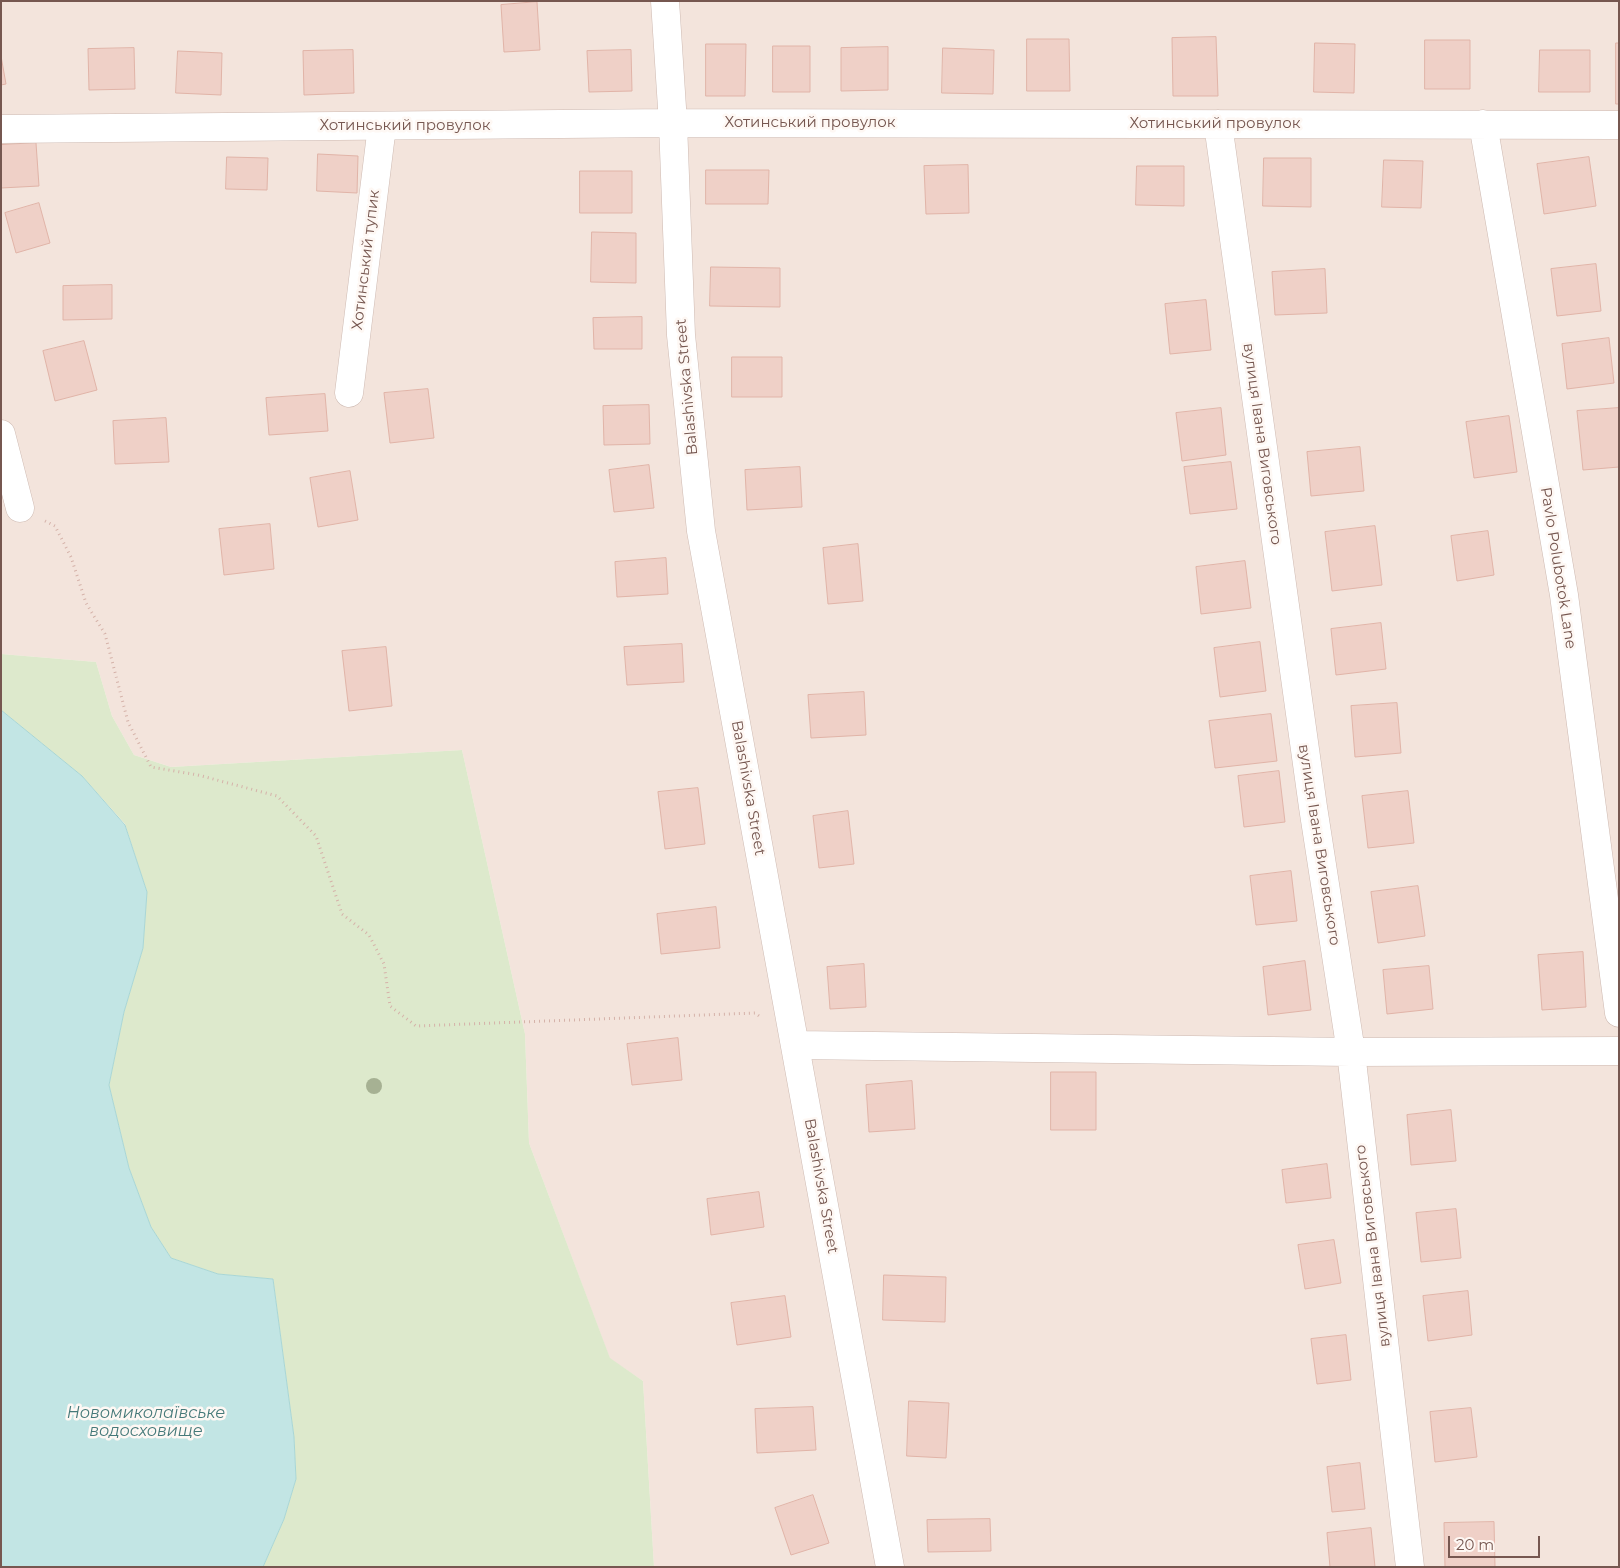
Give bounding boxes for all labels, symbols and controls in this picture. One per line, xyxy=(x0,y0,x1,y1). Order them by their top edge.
street label: Хотинський провулок xyxy=(724,114,896,132)
street label: Хотинський провулок xyxy=(1129,115,1301,133)
street label: Хотинський провулок xyxy=(319,117,491,135)
street label: Хотинський тупик xyxy=(348,189,384,331)
street label: Balashivska Street xyxy=(672,318,702,456)
street label: вулиця Івана Виговського xyxy=(1239,342,1285,546)
street label: Pavlo Polubotok Lane xyxy=(1536,486,1580,650)
street label: Balashivska Street xyxy=(727,719,769,857)
street label: вулиця Івана Виговського xyxy=(1294,743,1344,947)
street label: Balashivska Street xyxy=(800,1117,842,1255)
street label: вулиця Івана Виговського xyxy=(1352,1144,1394,1348)
water label: Новомиколаївське водосховище xyxy=(67,1403,225,1441)
scale bar xyxy=(1450,1526,1542,1558)
text: 20 m xyxy=(1456,1535,1494,1554)

